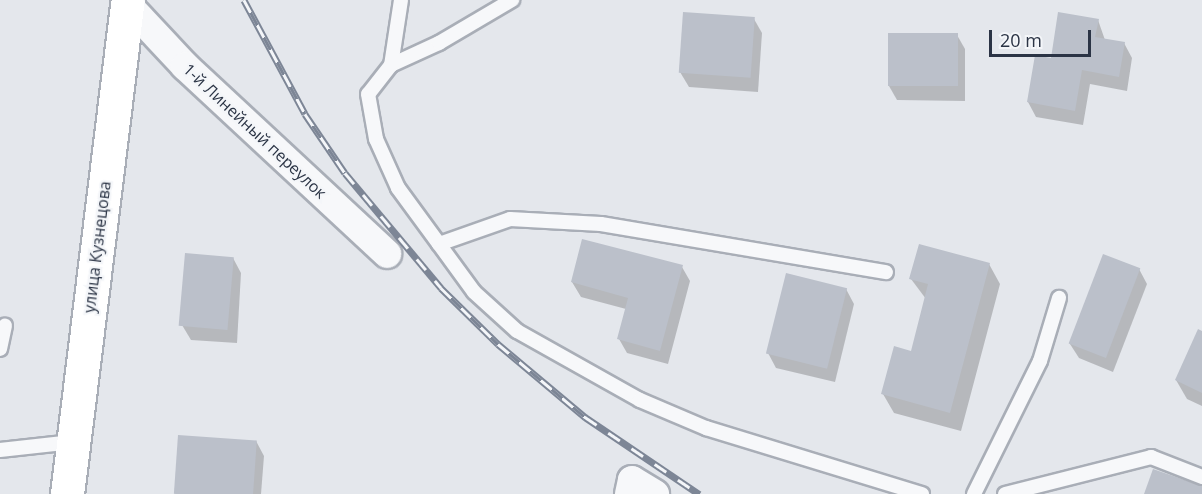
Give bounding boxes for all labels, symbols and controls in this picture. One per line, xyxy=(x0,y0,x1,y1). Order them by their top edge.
scale bar xyxy=(992,18,1094,56)
text: 20 m xyxy=(1000,28,1042,52)
street label: 1-й Линейный переулок xyxy=(179,60,331,202)
street label: улица Кузнецова xyxy=(79,180,115,314)

